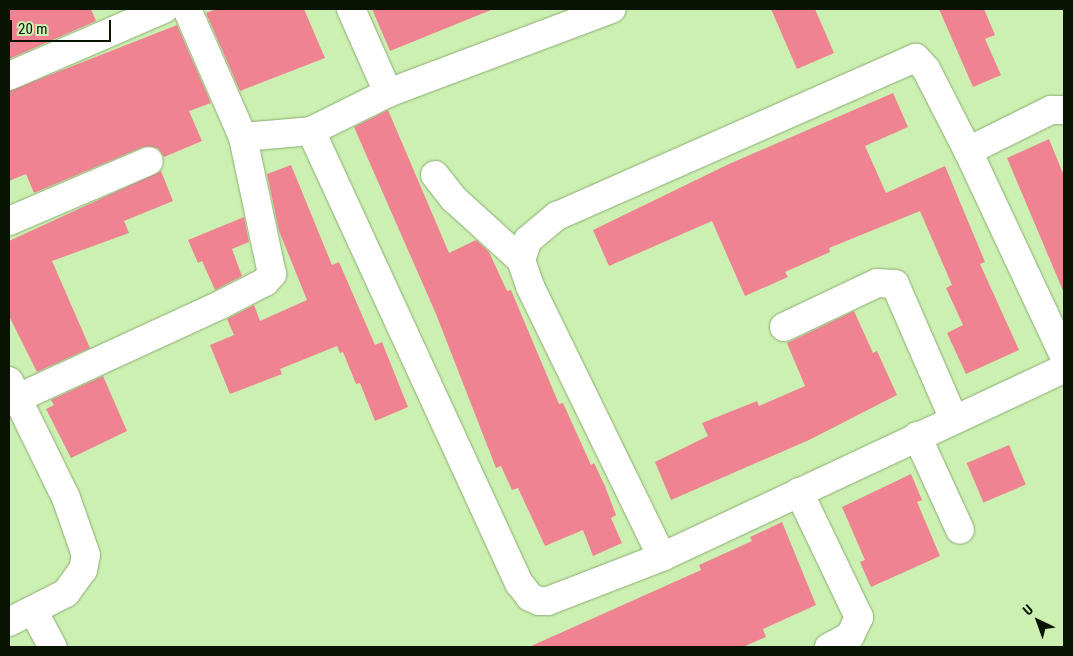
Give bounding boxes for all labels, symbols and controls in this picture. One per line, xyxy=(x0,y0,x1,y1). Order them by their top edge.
scale bar xyxy=(12,10,114,42)
text: 20 m xyxy=(18,20,48,38)
north arrow xyxy=(1013,596,1063,646)
text: U xyxy=(1020,601,1036,618)

